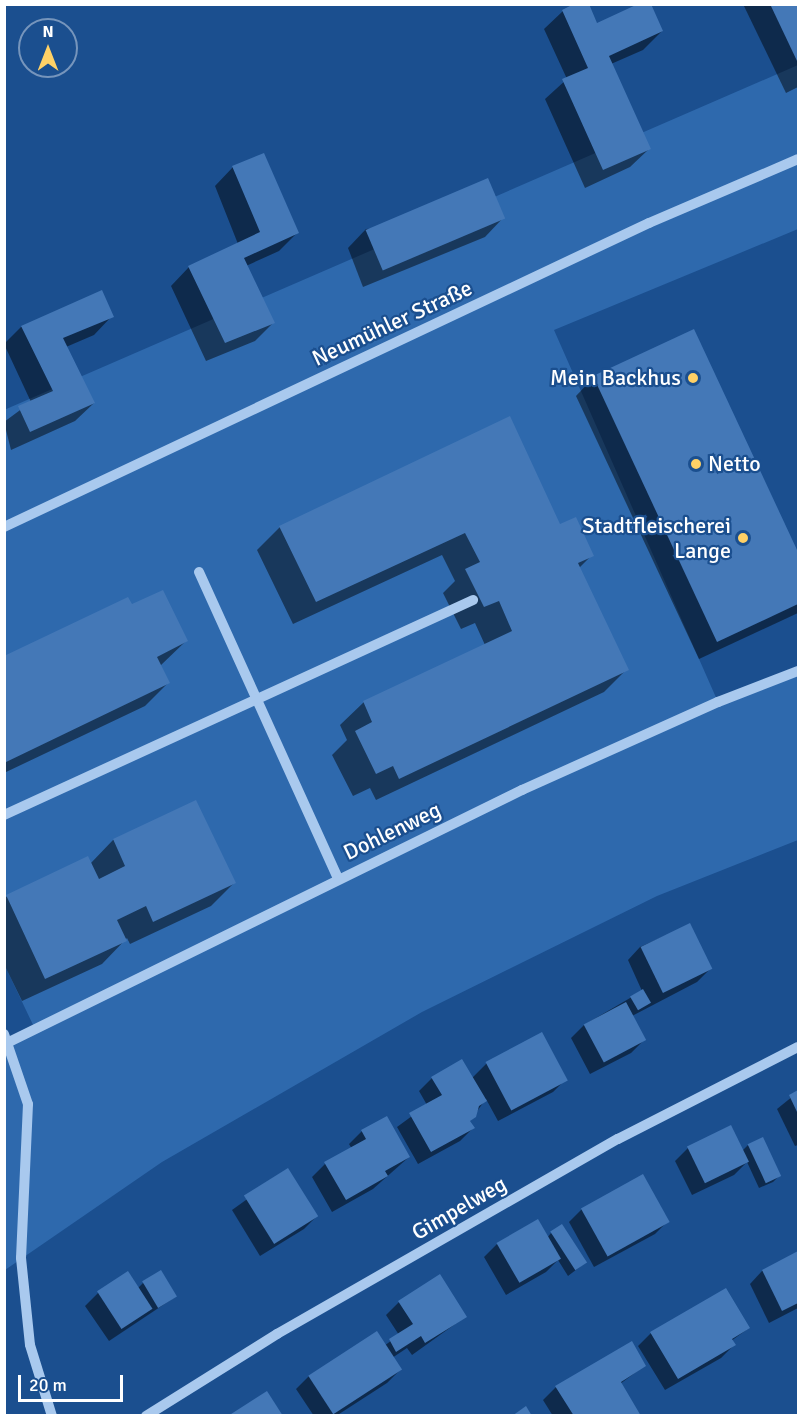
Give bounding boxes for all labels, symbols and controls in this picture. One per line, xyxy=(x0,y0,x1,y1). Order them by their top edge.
north arrow xyxy=(18,18,78,78)
text: N xyxy=(42,22,54,42)
street label: Neumühler Straße xyxy=(308,274,476,372)
place label: Mein Backhus xyxy=(550,365,681,391)
marker: Mein Backhus xyxy=(686,371,700,385)
place label: Netto xyxy=(708,451,761,477)
marker: Netto xyxy=(689,457,703,471)
place label: Stadtfleischerei Lange xyxy=(582,512,731,564)
marker: Stadtfleischerei Lange xyxy=(736,531,750,545)
street label: Dohlenweg xyxy=(339,796,445,866)
street label: Gimpelweg xyxy=(407,1170,511,1246)
scale bar xyxy=(21,1363,126,1401)
text: 20 m xyxy=(29,1374,67,1396)

